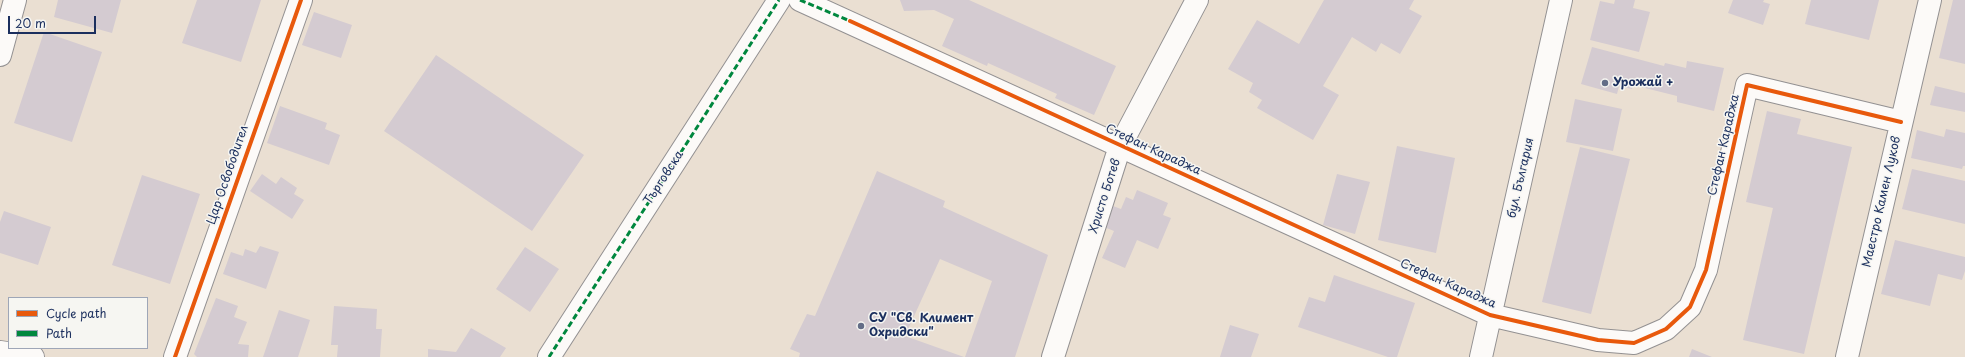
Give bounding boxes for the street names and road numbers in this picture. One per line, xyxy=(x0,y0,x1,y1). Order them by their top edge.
street label: Стефан Караджа xyxy=(1705,93,1743,197)
street label: Стефан Караджа xyxy=(1103,122,1203,178)
street label: Цар Освободител xyxy=(204,123,252,227)
street label: Маестро Камен Луков xyxy=(1860,135,1904,269)
street label: бул. България xyxy=(1505,136,1537,220)
street label: Търговска xyxy=(641,148,687,208)
street label: Христо Ботев xyxy=(1086,157,1124,235)
street label: Стефан Караджа xyxy=(1398,256,1498,312)

